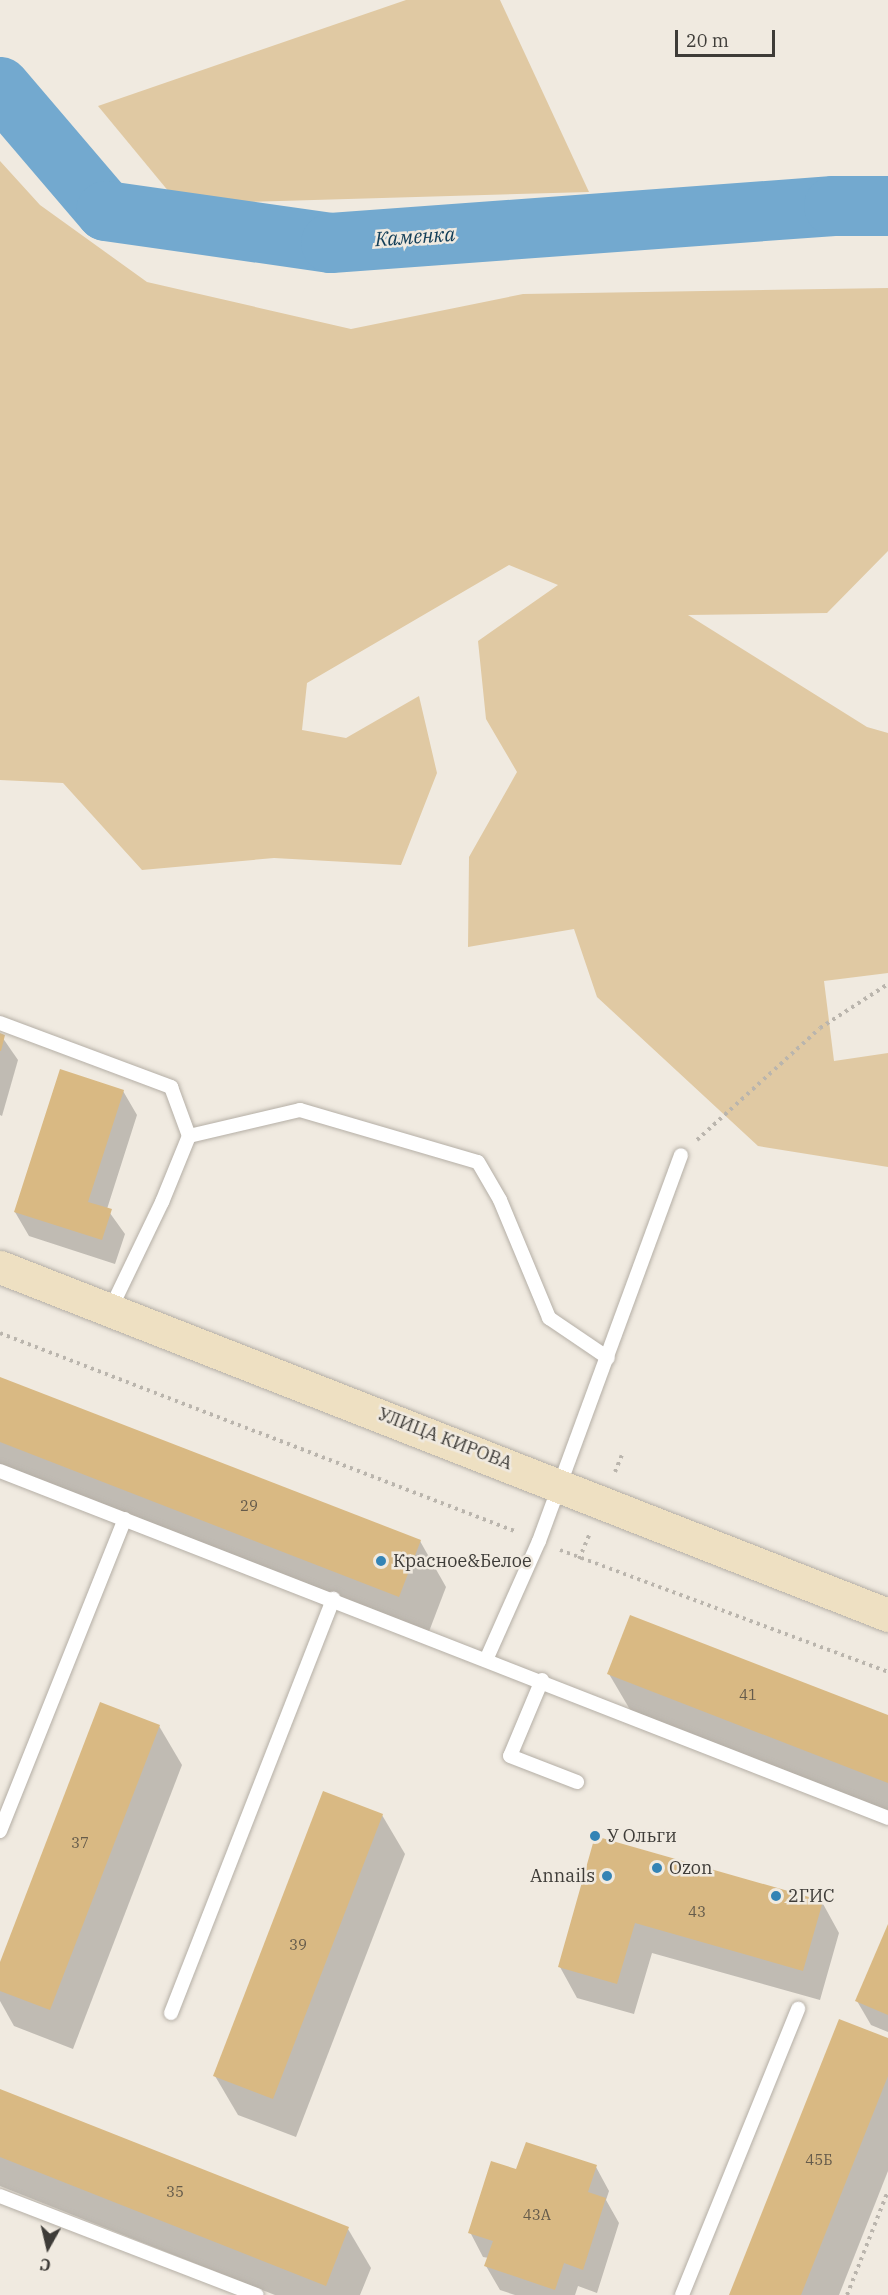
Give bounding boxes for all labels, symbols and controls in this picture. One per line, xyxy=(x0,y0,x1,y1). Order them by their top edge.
scale bar xyxy=(678,18,778,56)
text: 20 m xyxy=(686,29,729,52)
water label: Каменка xyxy=(374,221,456,251)
street label: УЛИЦА КИРОВА xyxy=(375,1403,515,1475)
house number: 29 xyxy=(240,1497,258,1515)
place label: Красное&Белое xyxy=(393,1550,532,1572)
marker: Красное&Белое xyxy=(374,1554,388,1568)
house number: 41 xyxy=(739,1686,757,1704)
place label: У Ольги xyxy=(607,1825,677,1847)
marker: У Ольги xyxy=(588,1829,602,1843)
house number: 37 xyxy=(71,1834,89,1852)
place label: Ozon xyxy=(669,1857,713,1879)
marker: Ozon xyxy=(650,1861,664,1875)
place label: Annails xyxy=(530,1865,595,1887)
marker: Annails xyxy=(600,1869,614,1883)
place label: 2ГИС xyxy=(788,1885,835,1907)
marker: 2ГИС xyxy=(769,1889,783,1903)
house number: 43 xyxy=(688,1903,706,1921)
house number: 39 xyxy=(289,1936,307,1954)
house number: 45Б xyxy=(805,2151,833,2169)
house number: 35 xyxy=(166,2183,184,2201)
house number: 43А xyxy=(523,2206,551,2224)
north arrow xyxy=(18,2217,78,2277)
text: С xyxy=(39,2254,52,2275)

